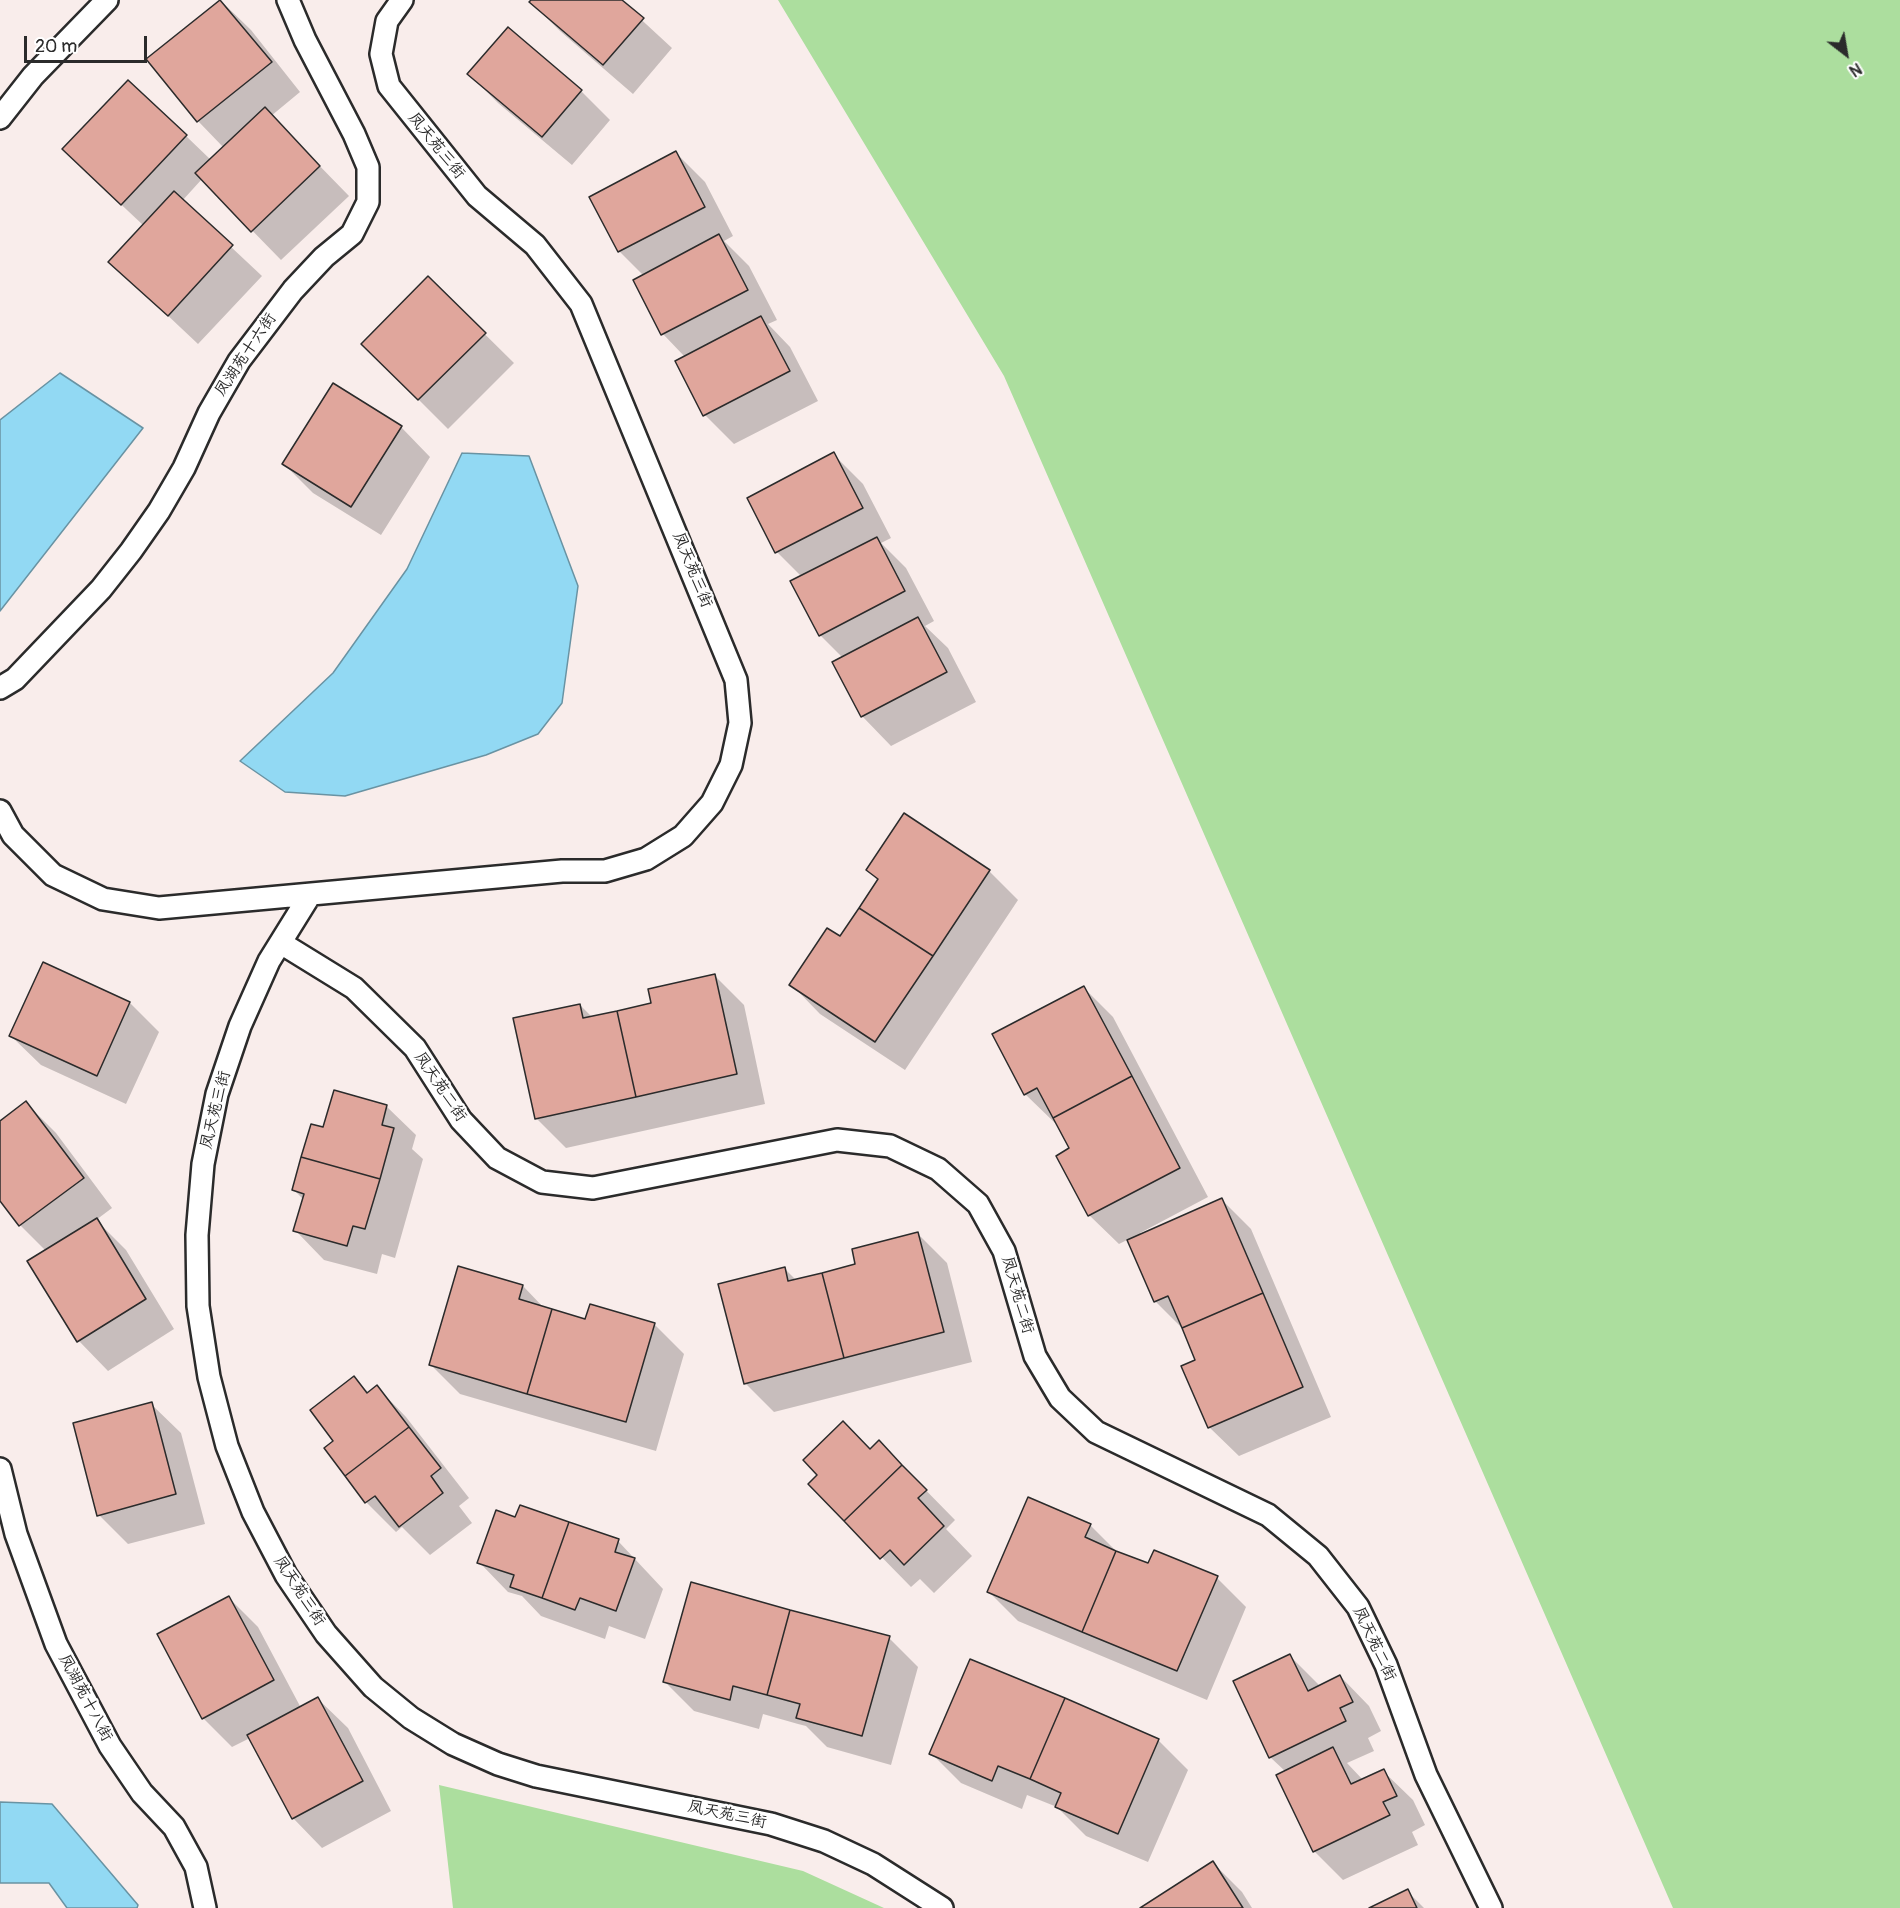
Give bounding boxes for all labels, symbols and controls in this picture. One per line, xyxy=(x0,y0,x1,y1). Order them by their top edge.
scale bar xyxy=(27,24,150,62)
north arrow xyxy=(1816,24,1876,84)
text: 20 m xyxy=(35,35,77,58)
text: N xyxy=(1845,58,1865,81)
street label: 凤天苑三街 xyxy=(403,109,469,183)
street label: 凤湖苑十六街 xyxy=(211,310,281,400)
street label: 凤天苑三街 xyxy=(668,529,716,611)
street label: 凤天苑二街 xyxy=(410,1048,470,1126)
street label: 凤天苑三街 xyxy=(197,1069,235,1151)
street label: 凤天苑二街 xyxy=(997,1254,1037,1336)
street label: 凤天苑三街 xyxy=(269,1552,329,1630)
street label: 凤天苑二街 xyxy=(1348,1604,1400,1684)
street label: 凤湖苑十八街 xyxy=(54,1651,116,1745)
street label: 凤天苑三街 xyxy=(686,1797,768,1833)

